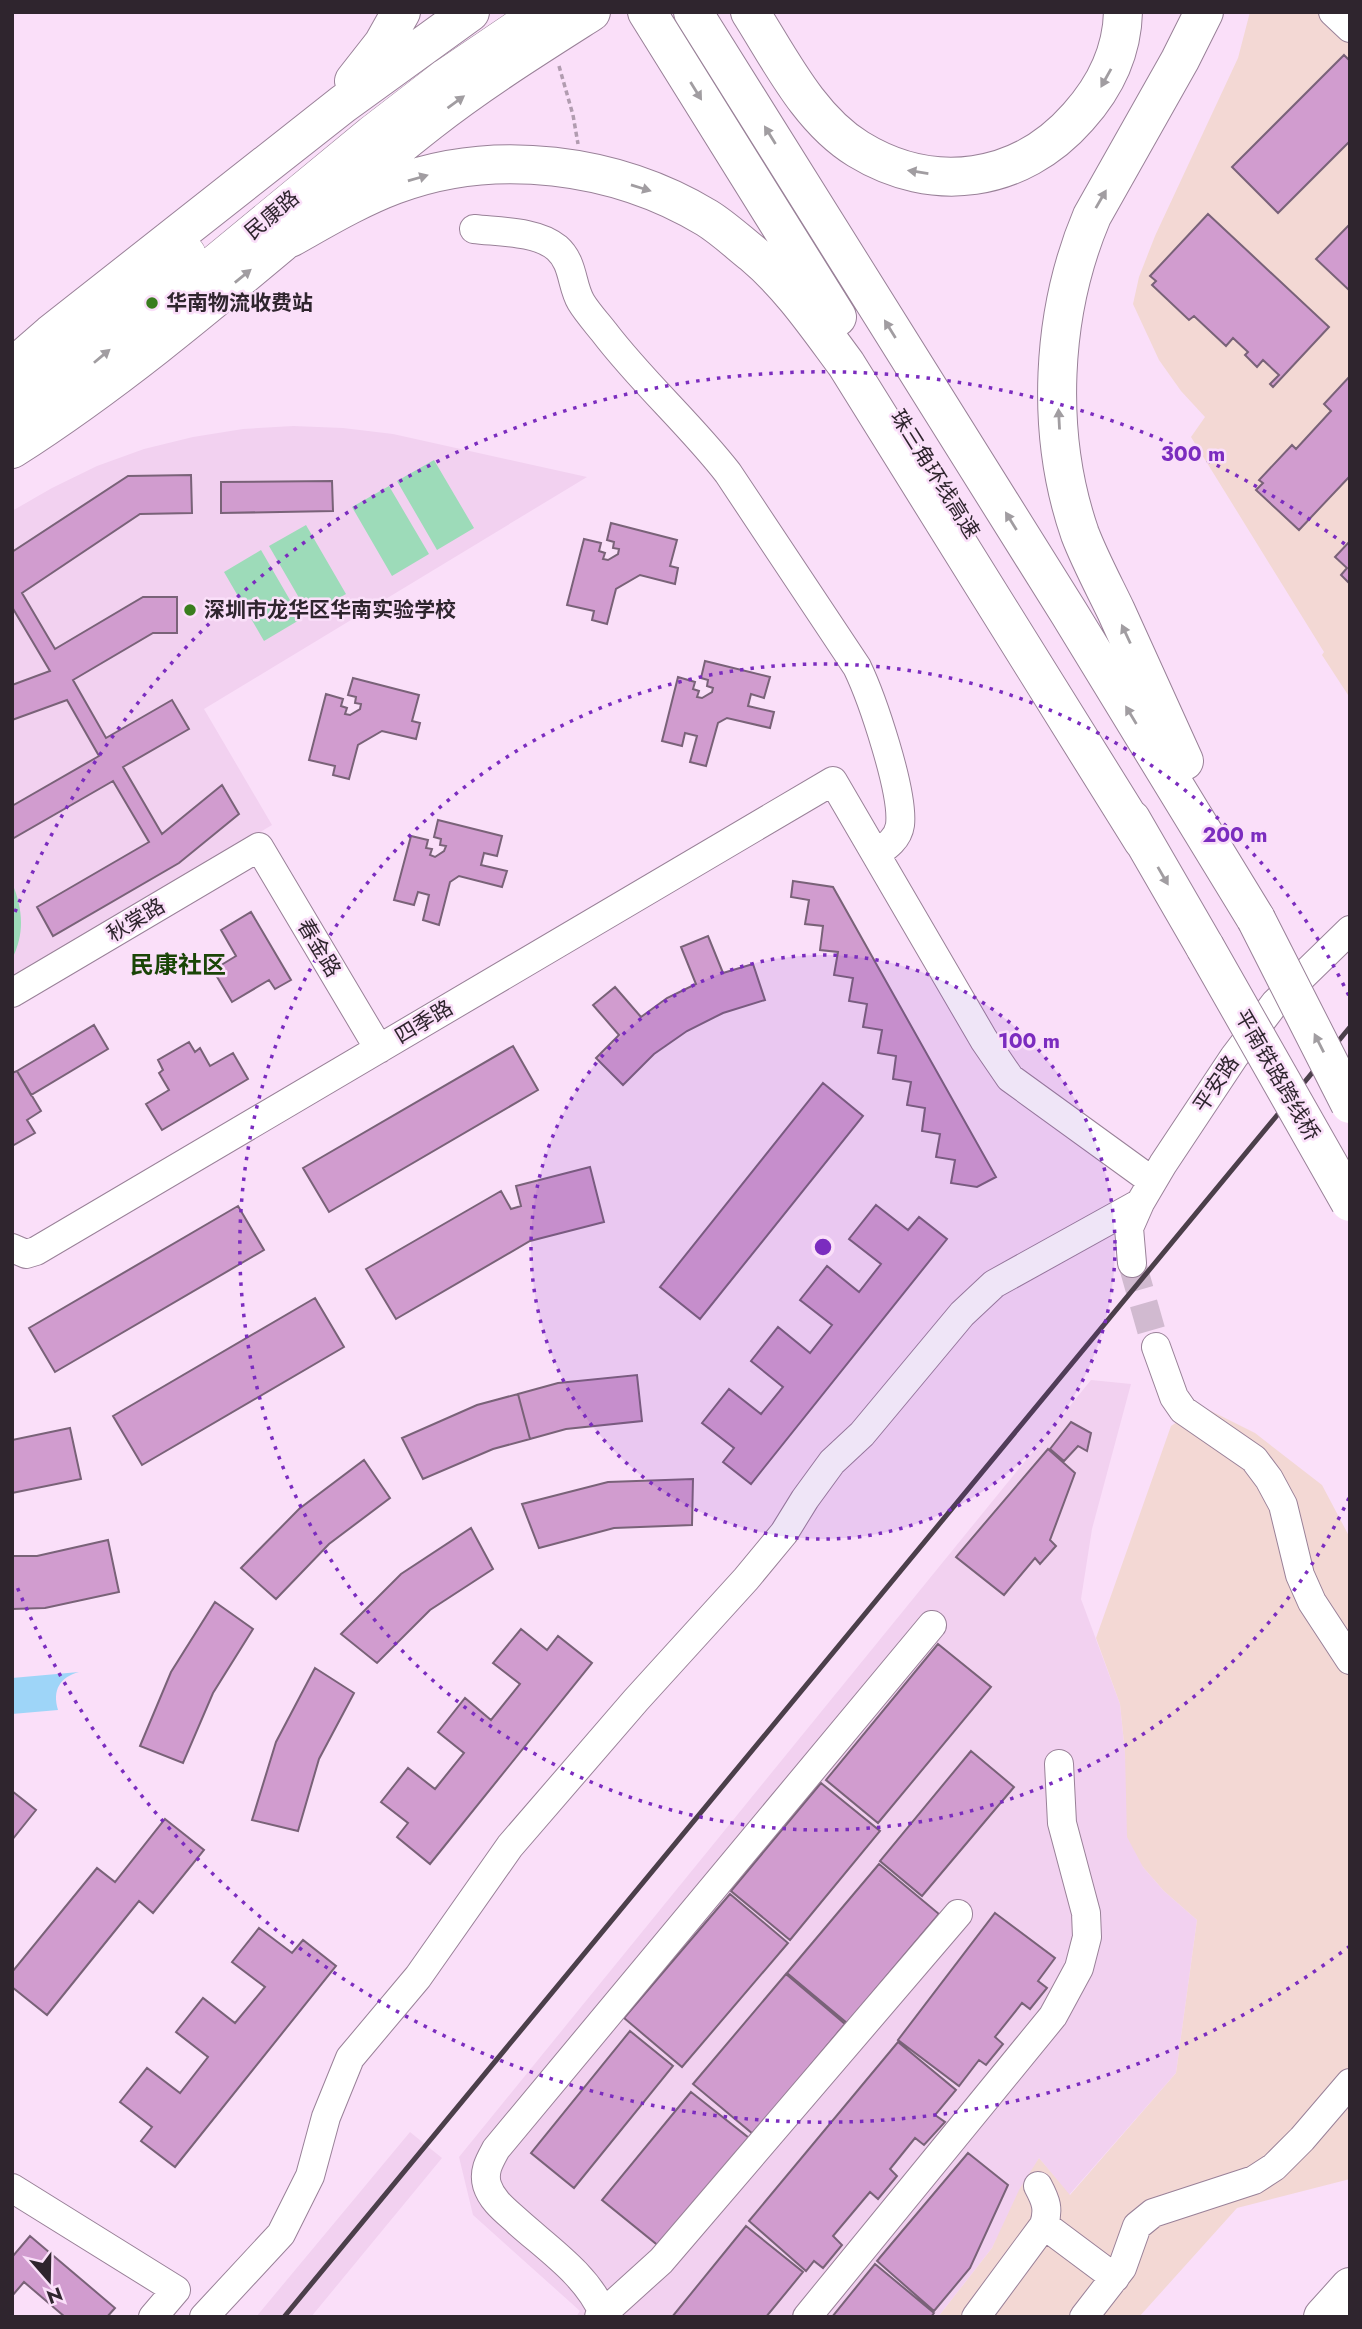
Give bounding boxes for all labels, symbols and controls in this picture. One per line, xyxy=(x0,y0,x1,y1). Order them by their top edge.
one-way arrow xyxy=(1101,68,1113,88)
one-way arrow xyxy=(689,82,702,101)
one-way arrow xyxy=(447,95,465,109)
one-way arrow xyxy=(764,126,777,145)
one-way arrow xyxy=(907,166,929,177)
one-way arrow xyxy=(407,173,428,183)
street label: 民康路 xyxy=(238,183,306,247)
one-way arrow xyxy=(631,183,652,193)
one-way arrow xyxy=(1095,189,1107,208)
one-way arrow xyxy=(233,268,251,283)
place label: 华南物流收费站 xyxy=(166,288,313,318)
marker: 华南物流收费站 xyxy=(144,295,160,311)
one-way arrow xyxy=(884,319,897,338)
one-way arrow xyxy=(94,349,111,364)
street label: 珠三角环线高速 xyxy=(883,404,987,544)
one-way arrow xyxy=(1054,408,1065,430)
text: 300 m xyxy=(1161,439,1225,469)
one-way arrow xyxy=(1005,511,1018,531)
place label: 深圳市龙华区华南实验学校 xyxy=(204,595,456,625)
marker: 深圳市龙华区华南实验学校 xyxy=(182,602,198,618)
one-way arrow xyxy=(1120,624,1132,644)
one-way arrow xyxy=(1125,705,1138,724)
text: 200 m xyxy=(1202,820,1268,850)
one-way arrow xyxy=(1157,866,1169,885)
street label: 秋棠路 xyxy=(101,891,171,949)
street label: 春金路 xyxy=(290,913,348,983)
district label: 民康社区 xyxy=(130,947,226,982)
street label: 四季路 xyxy=(389,993,459,1051)
street label: 平南铁路跨线桥 xyxy=(1227,1004,1327,1146)
text: 100 m xyxy=(998,1026,1060,1056)
one-way arrow xyxy=(1313,1033,1324,1053)
street label: 平安路 xyxy=(1186,1049,1246,1119)
centre of rings xyxy=(811,1235,835,1259)
north arrow xyxy=(14,2245,84,2315)
text: N xyxy=(43,2280,66,2311)

